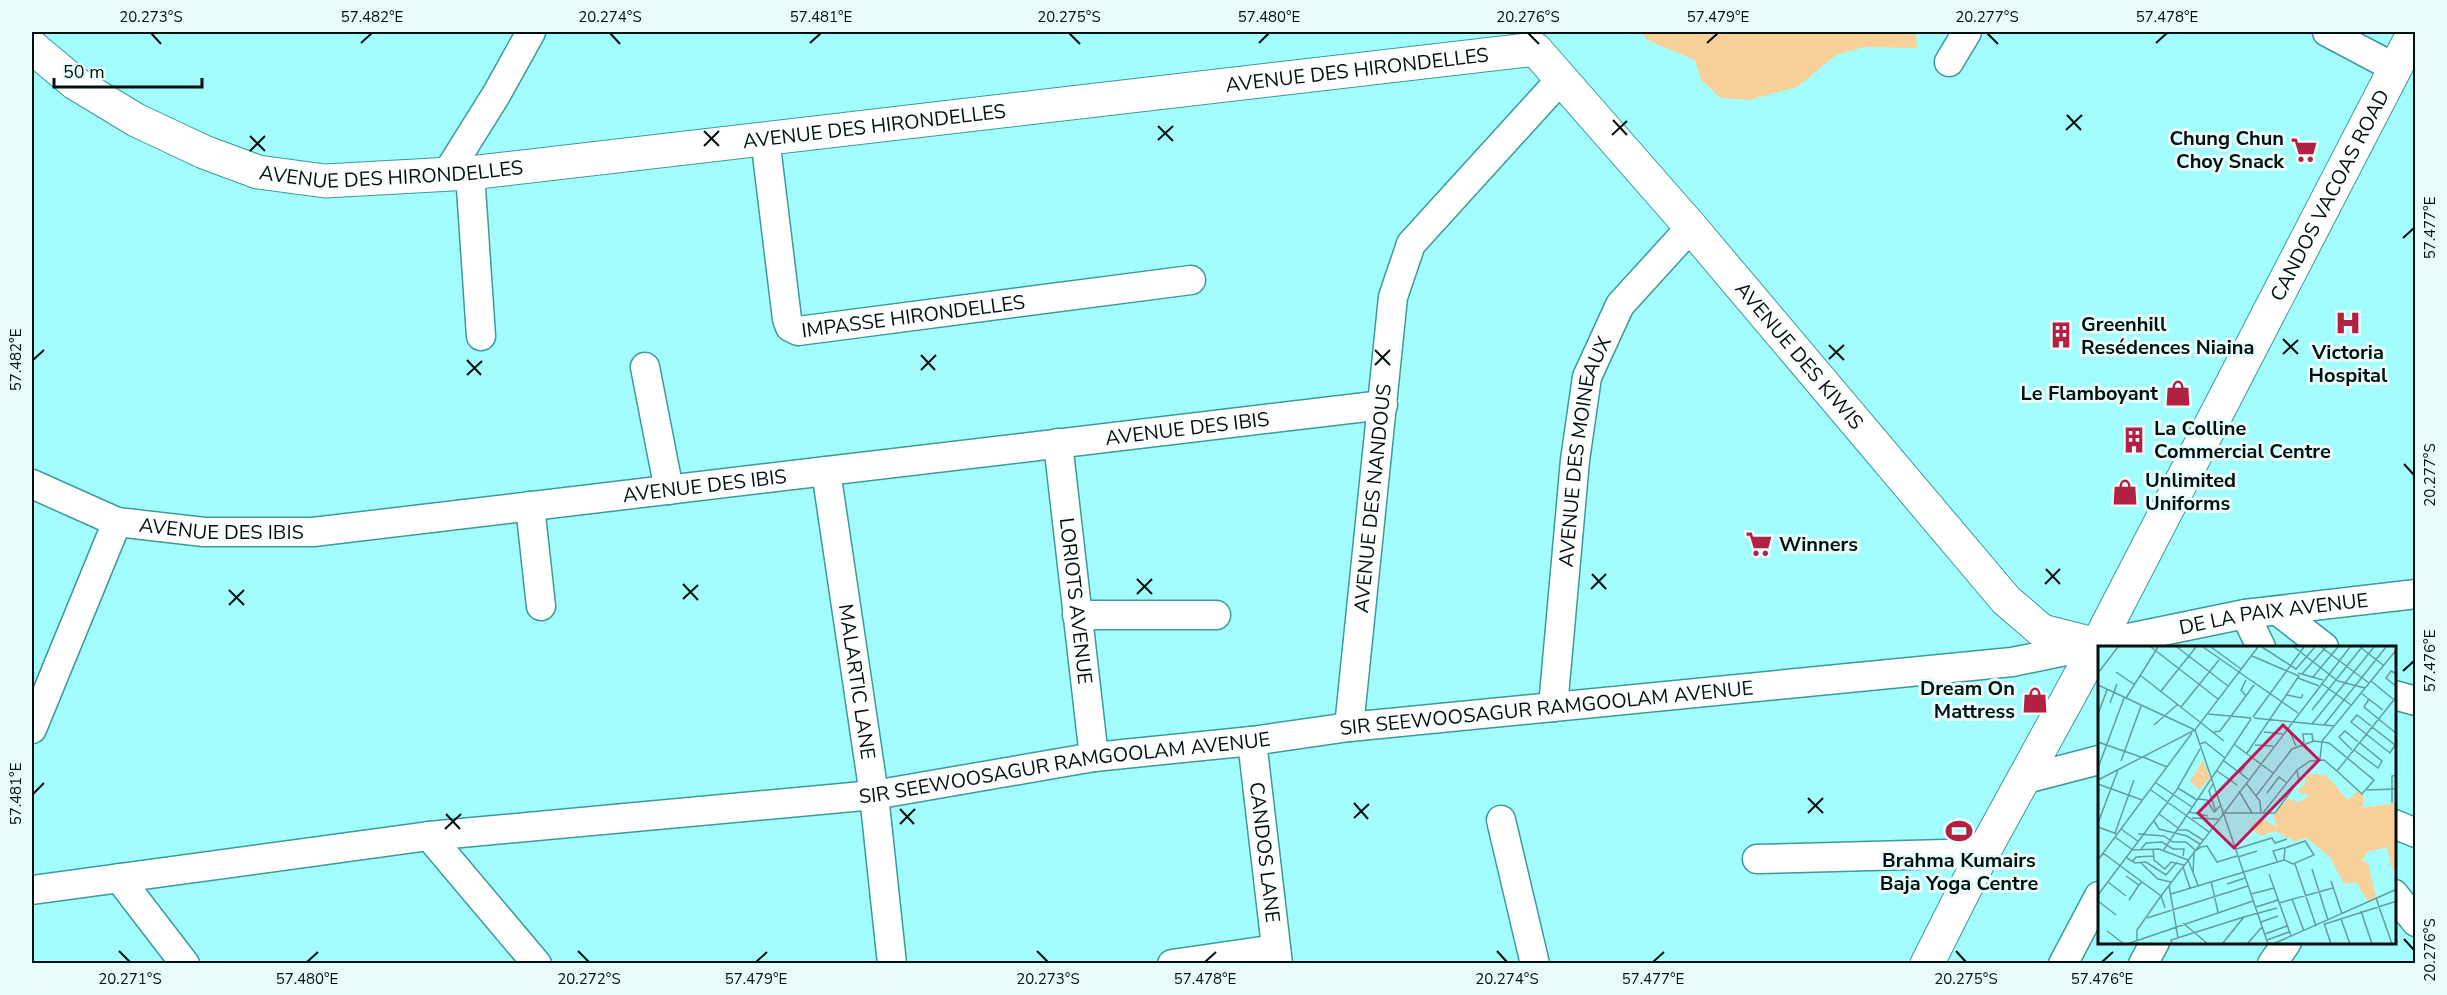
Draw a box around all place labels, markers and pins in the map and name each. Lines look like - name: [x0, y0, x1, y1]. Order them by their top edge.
- place label: Chung Chun Choy Snack: [2169, 125, 2285, 175]
- supermarket icon: Chung Chun Choy Snack: [2289, 135, 2319, 165]
- hospital icon: Victoria Hospital: [2333, 308, 2363, 338]
- place label: Greenhill Resédences Niaina: [2081, 311, 2254, 361]
- building icon: Greenhill Resédences Niaina: [2046, 320, 2076, 350]
- place label: Victoria Hospital: [2309, 339, 2388, 389]
- shop icon: Le Flamboyant: [2163, 378, 2193, 408]
- place label: Le Flamboyant: [2021, 380, 2158, 407]
- place label: La Colline Commercial Centre: [2154, 415, 2331, 465]
- building icon: La Colline Commercial Centre: [2119, 425, 2149, 455]
- place label: Unlimited Uniforms: [2145, 467, 2236, 517]
- shop icon: Unlimited Uniforms: [2110, 477, 2140, 507]
- supermarket icon: Winners: [1744, 529, 1774, 559]
- place label: Winners: [1779, 531, 1858, 558]
- place label: Dream On Mattress: [1920, 675, 2015, 725]
- shop icon: Dream On Mattress: [2020, 685, 2050, 715]
- sports icon: Brahma Kumairs Baja Yoga Centre: [1944, 816, 1974, 846]
- place label: Brahma Kumairs Baja Yoga Centre: [1880, 847, 2038, 897]

